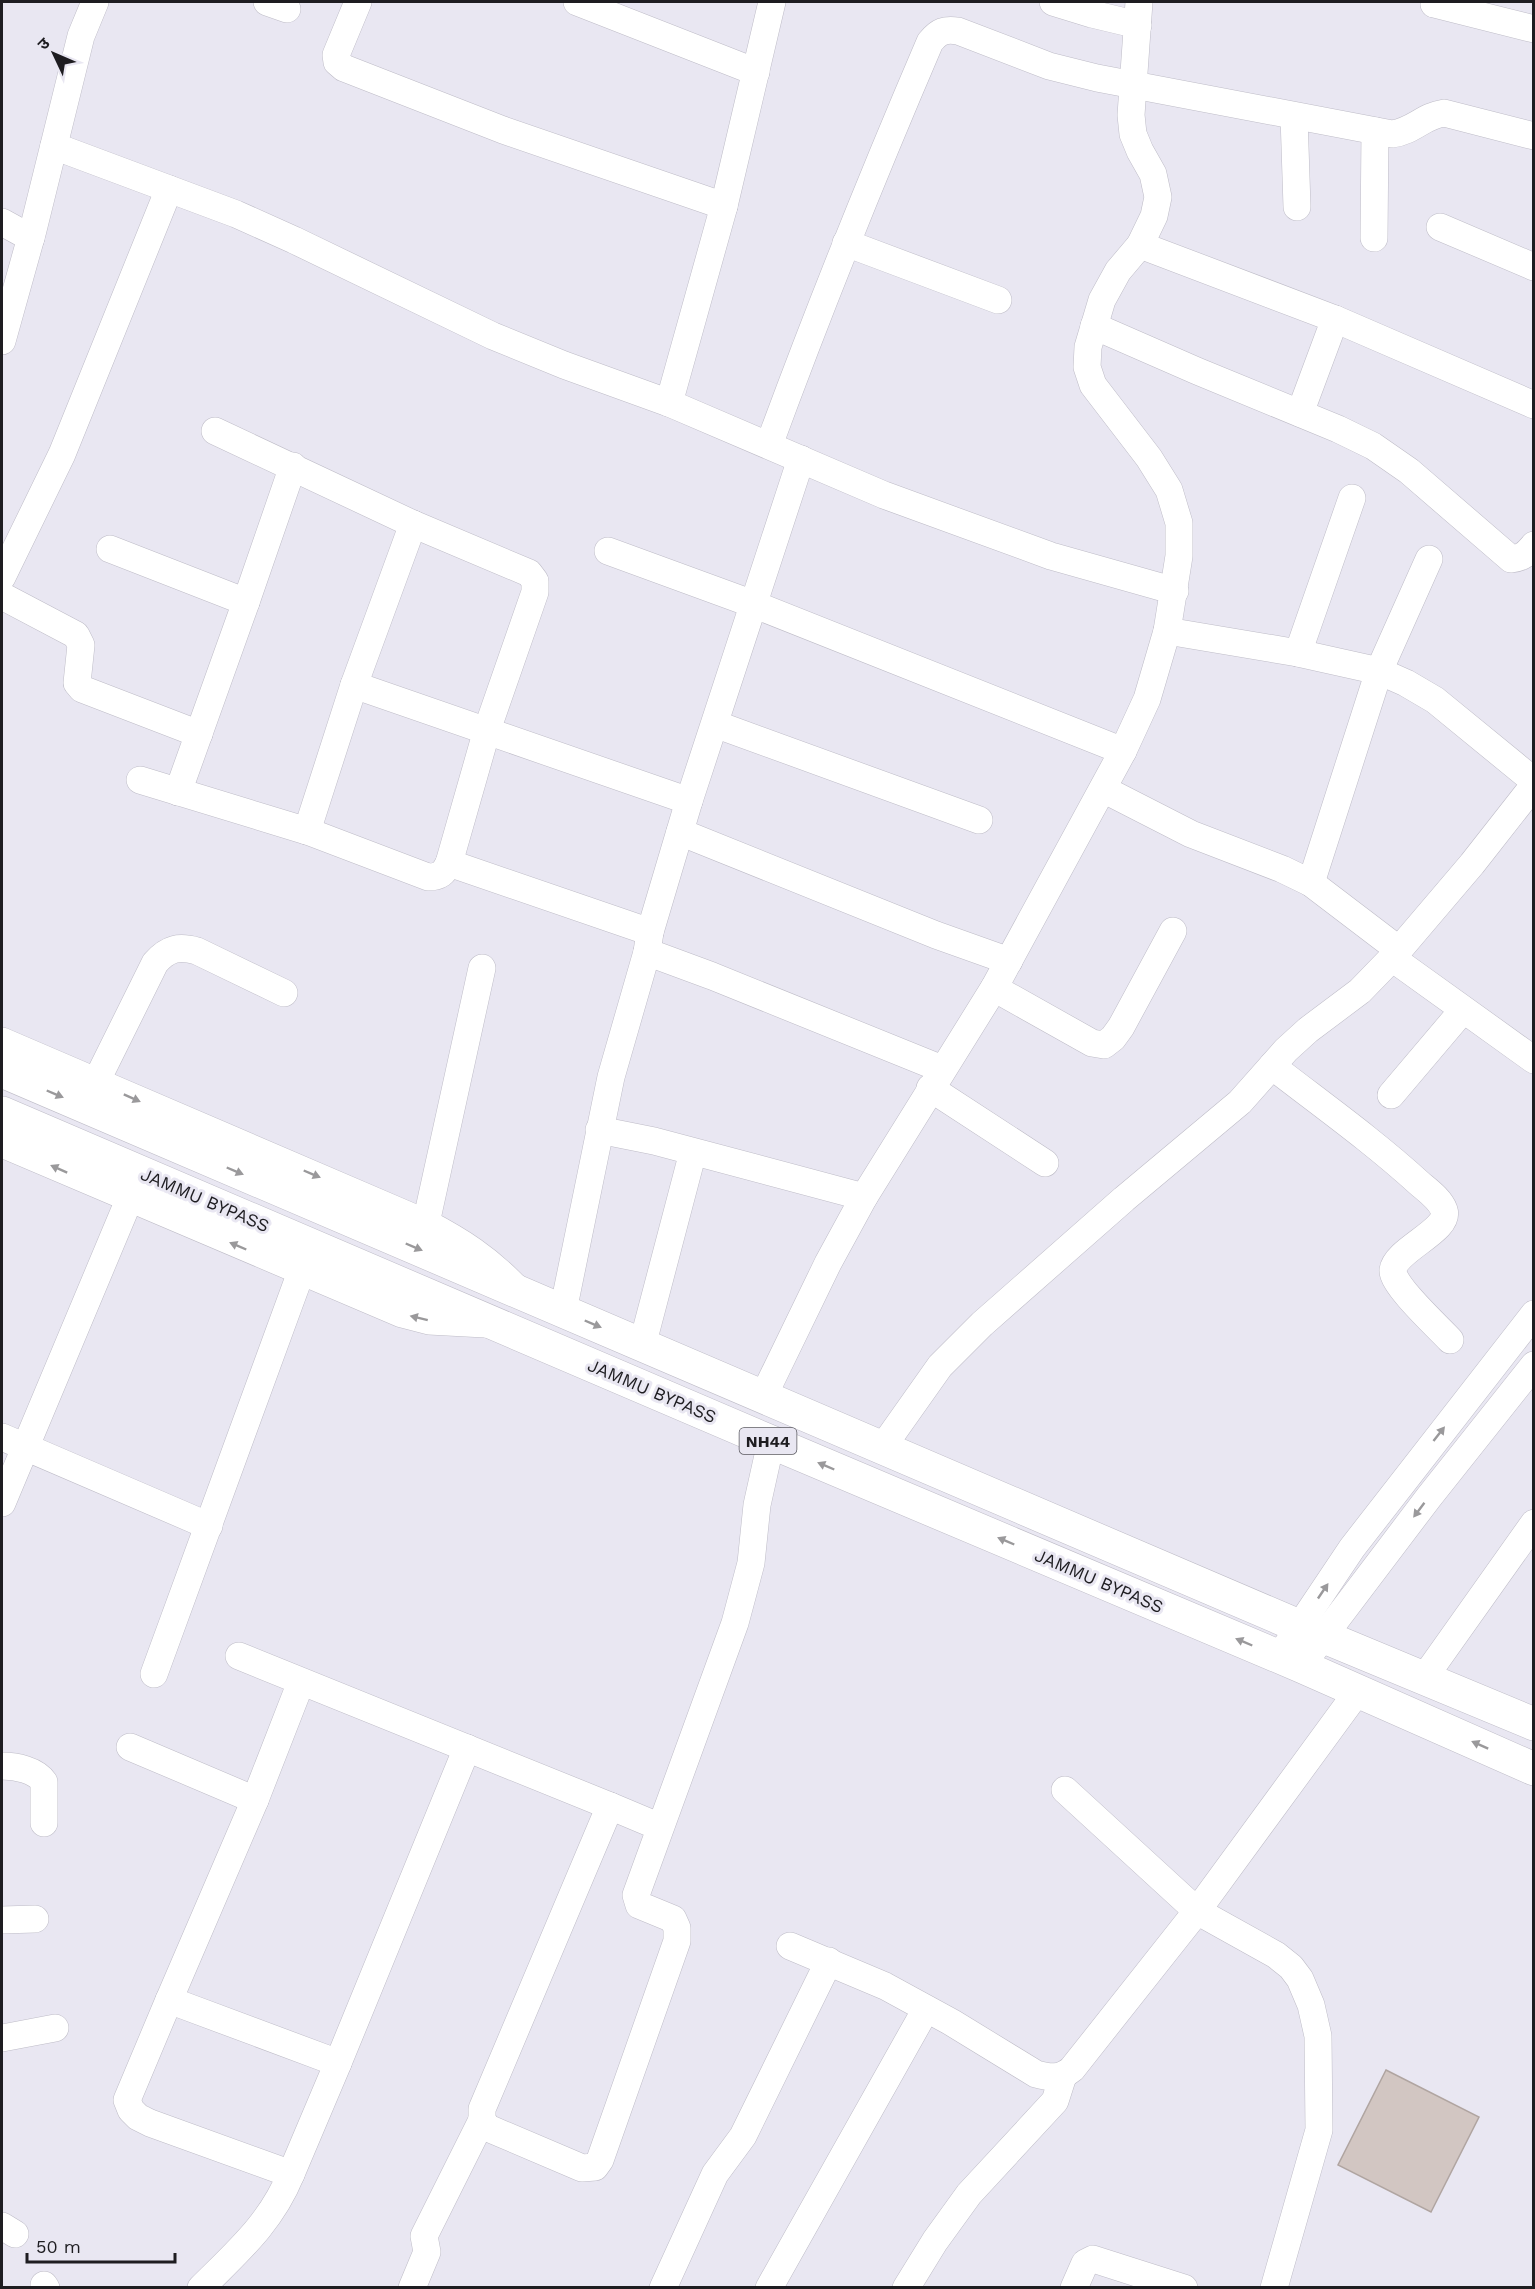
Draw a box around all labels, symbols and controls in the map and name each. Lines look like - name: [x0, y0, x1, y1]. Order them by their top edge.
- north arrow: [24, 24, 84, 84]
- text: उ: [33, 34, 54, 54]
- one-way arrow: [47, 1089, 65, 1099]
- one-way arrow: [124, 1093, 142, 1103]
- street label: JAMMU BYPASS: [138, 1163, 273, 1236]
- one-way arrow: [50, 1164, 68, 1173]
- one-way arrow: [226, 1166, 244, 1176]
- one-way arrow: [303, 1170, 321, 1179]
- one-way arrow: [230, 1241, 247, 1250]
- one-way arrow: [405, 1243, 422, 1252]
- one-way arrow: [410, 1313, 428, 1323]
- one-way arrow: [584, 1320, 602, 1329]
- street label: JAMMU BYPASS: [585, 1354, 720, 1427]
- one-way arrow: [1433, 1426, 1446, 1442]
- road number: NH44: [740, 1428, 796, 1454]
- one-way arrow: [818, 1461, 835, 1470]
- one-way arrow: [1414, 1502, 1426, 1517]
- one-way arrow: [997, 1536, 1015, 1546]
- street label: JAMMU BYPASS: [1032, 1544, 1167, 1617]
- one-way arrow: [1318, 1583, 1329, 1599]
- one-way arrow: [1234, 1637, 1252, 1647]
- one-way arrow: [1471, 1740, 1489, 1749]
- scale bar: [27, 2226, 176, 2264]
- text: 50 m: [36, 2236, 81, 2257]

